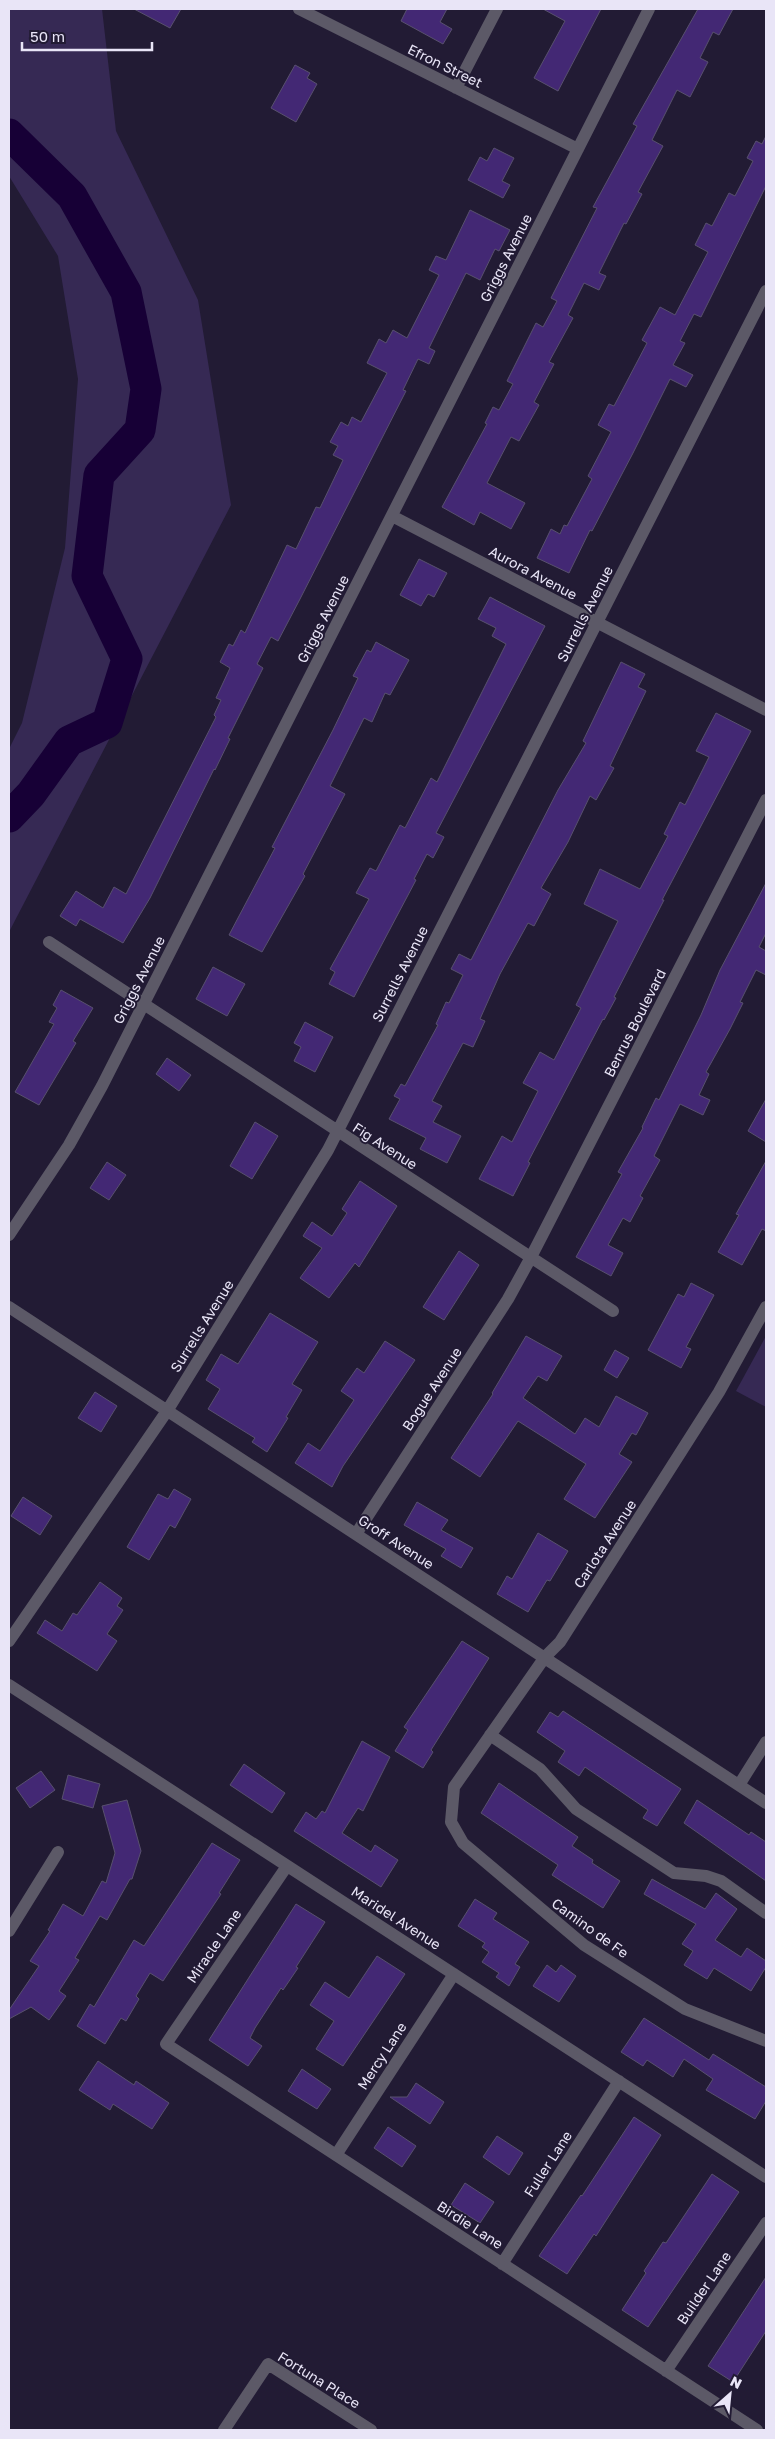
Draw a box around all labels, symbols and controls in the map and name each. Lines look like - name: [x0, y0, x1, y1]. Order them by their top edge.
- scale bar: [22, 20, 152, 52]
- text: 50 m: [30, 27, 65, 45]
- street label: Efron Street: [405, 40, 485, 91]
- street label: Griggs Avenue: [476, 211, 535, 305]
- street label: Aurora Avenue: [486, 542, 580, 603]
- street label: Surrells Avenue: [553, 563, 616, 665]
- street label: Griggs Avenue: [293, 572, 352, 666]
- street label: Surrells Avenue: [368, 923, 431, 1025]
- street label: Griggs Avenue: [109, 933, 168, 1027]
- street label: Benrus Boulevard: [600, 966, 669, 1079]
- street label: Fig Avenue: [350, 1118, 421, 1173]
- street label: Surrells Avenue: [166, 1276, 237, 1375]
- street label: Bogue Avenue: [398, 1344, 465, 1434]
- street label: Carlota Avenue: [570, 1496, 640, 1591]
- street label: Groff Avenue: [355, 1511, 437, 1572]
- street label: Maridel Avenue: [348, 1882, 444, 1953]
- street label: Camino de Fe: [549, 1894, 632, 1961]
- street label: Miracle Lane: [183, 1906, 245, 1986]
- street label: Mercy Lane: [354, 2019, 410, 2093]
- street label: Fuller Lane: [520, 2127, 575, 2200]
- street label: Birdie Lane: [434, 2197, 506, 2252]
- street label: Builder Lane: [673, 2248, 734, 2327]
- street label: Fortuna Place: [275, 2348, 364, 2412]
- north arrow: [705, 2369, 755, 2419]
- text: N: [728, 2372, 745, 2392]

